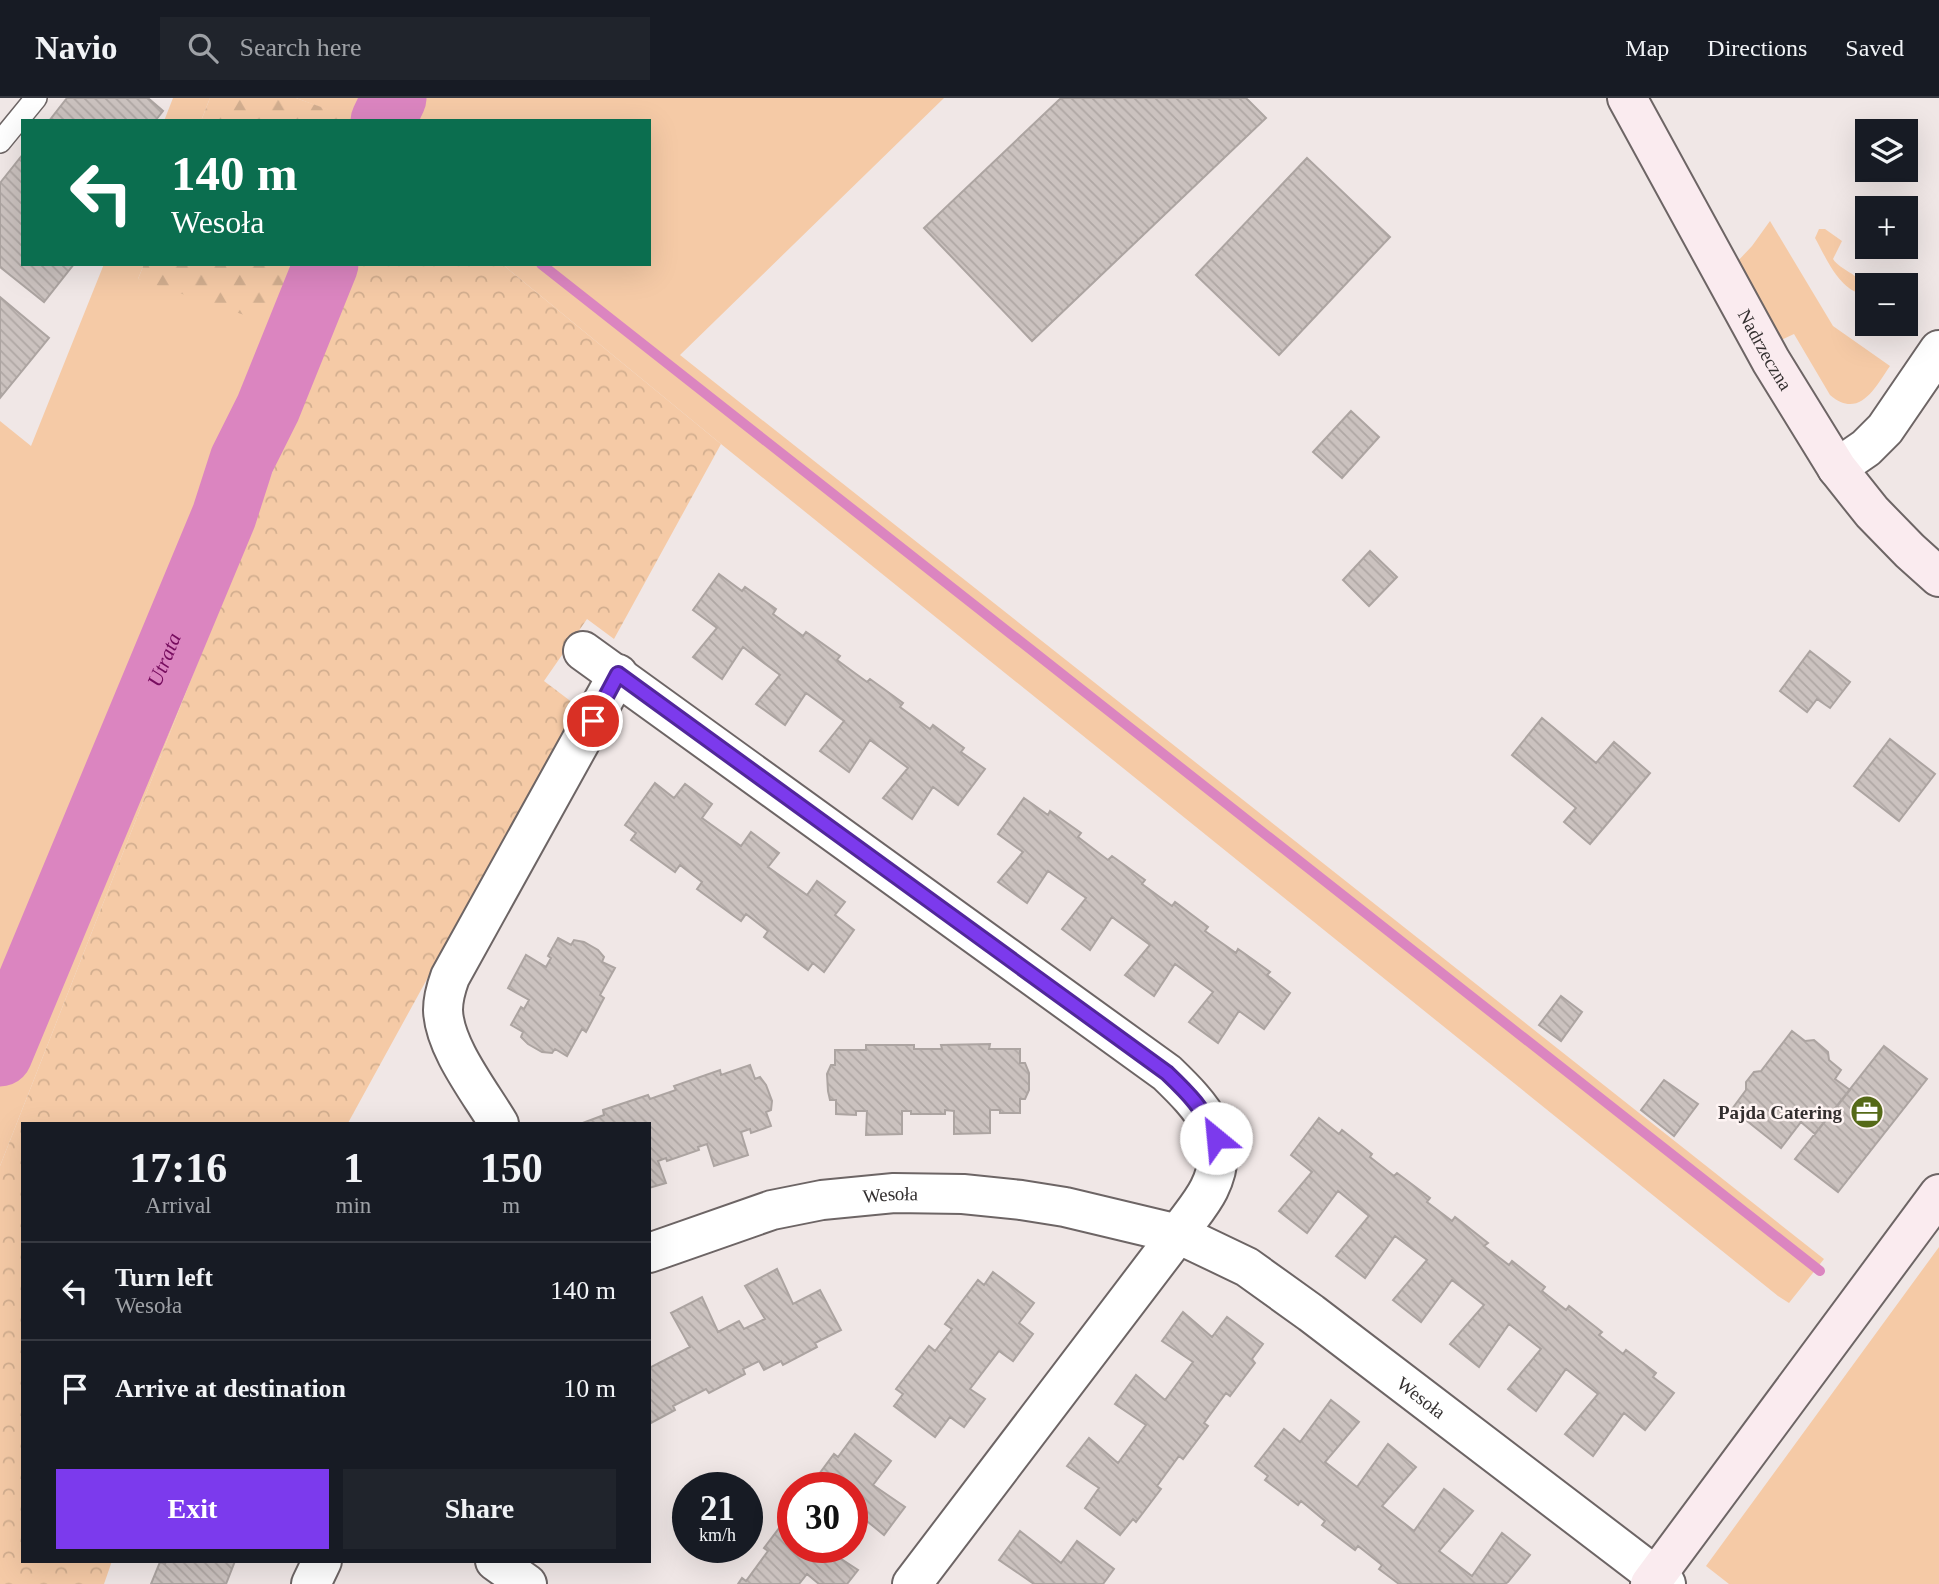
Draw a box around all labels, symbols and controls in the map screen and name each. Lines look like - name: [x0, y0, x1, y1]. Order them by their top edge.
- search box: [160, 17, 650, 80]
- icon: search: [184, 29, 222, 67]
- text: Navio: [35, 30, 118, 66]
- text: Search here: [240, 33, 361, 62]
- text: Map: [1625, 35, 1669, 61]
- text: Directions: [1707, 35, 1807, 61]
- text: Saved: [1845, 35, 1904, 61]
- map controls: [1855, 119, 1918, 336]
- button: layers: [1855, 119, 1918, 182]
- text: 140 m: [171, 146, 298, 201]
- icon: left: [56, 147, 147, 238]
- button: +: [1855, 196, 1918, 259]
- text: Wesoła: [171, 204, 264, 240]
- button: −: [1855, 273, 1918, 336]
- street label: Nadrzeczna: [1734, 305, 1797, 394]
- water label: Utrata: [142, 629, 186, 690]
- pin: [563, 691, 623, 751]
- icon: arrive: [574, 702, 612, 740]
- office icon: Pajda Catering: [1848, 1093, 1886, 1131]
- position arrow: [1179, 1101, 1253, 1175]
- place label: Pajda Catering: [1718, 1102, 1842, 1123]
- text: 17:16: [129, 1145, 227, 1191]
- text: 1: [343, 1145, 364, 1191]
- text: 150: [480, 1145, 543, 1191]
- street label: Wesoła: [862, 1182, 919, 1206]
- text: Arrival: [145, 1193, 212, 1218]
- text: min: [336, 1193, 371, 1218]
- text: m: [502, 1193, 520, 1218]
- text: Turn left: [115, 1263, 213, 1292]
- icon: left: [56, 1272, 94, 1310]
- text: 140 m: [550, 1276, 616, 1305]
- text: Wesoła: [115, 1293, 182, 1318]
- icon: arrive: [56, 1370, 94, 1408]
- street label: Wesoła: [1393, 1372, 1450, 1423]
- text: Arrive at destination: [115, 1374, 346, 1403]
- text: 10 m: [563, 1374, 616, 1403]
- button: Exit: [56, 1469, 329, 1549]
- button: Share: [343, 1469, 616, 1549]
- speed limit sign: 30: [777, 1472, 868, 1563]
- text: 21: [700, 1489, 735, 1528]
- text: km/h: [699, 1525, 736, 1545]

